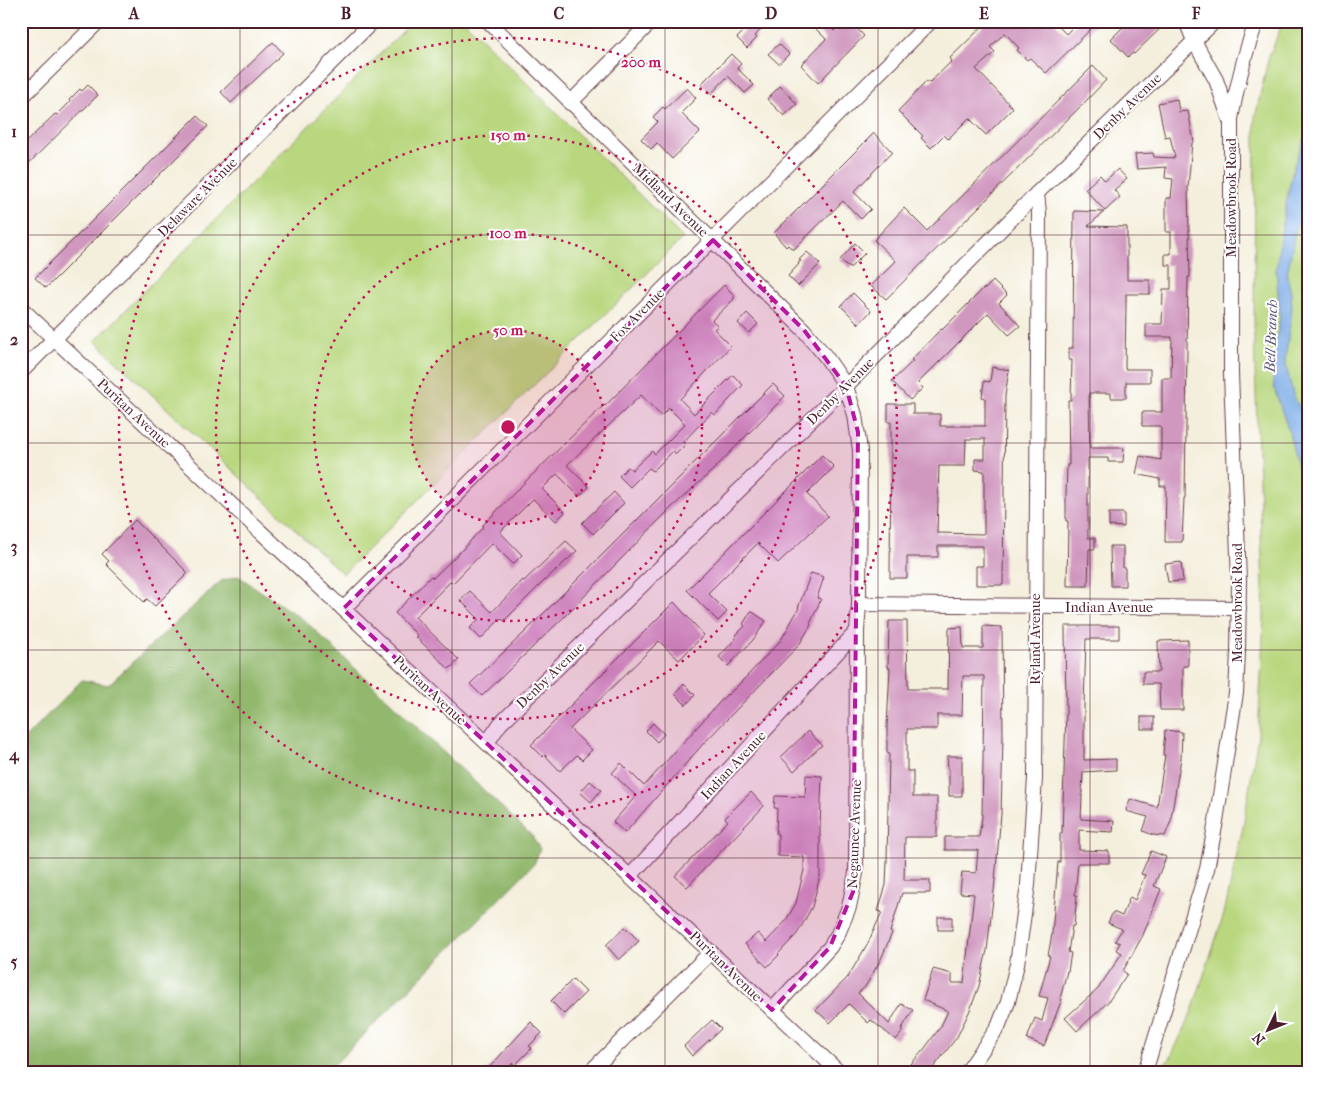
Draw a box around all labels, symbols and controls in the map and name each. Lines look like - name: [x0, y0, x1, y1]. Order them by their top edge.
- text: A: [128, 4, 140, 23]
- text: B: [341, 4, 351, 23]
- text: C: [554, 4, 565, 23]
- text: D: [765, 4, 777, 23]
- text: E: [979, 4, 989, 23]
- text: F: [1191, 4, 1201, 23]
- text: 200 m: [621, 53, 661, 71]
- street label: Denby Avenue: [1090, 70, 1165, 143]
- text: 1: [11, 122, 17, 141]
- text: 150 m: [490, 126, 526, 144]
- street label: Meadowbrook Road: [1223, 138, 1240, 258]
- street label: Delaware Avenue: [154, 154, 241, 241]
- street label: Midland Avenue: [629, 160, 712, 241]
- text: 100 m: [489, 224, 527, 242]
- street label: Fox Avenue: [607, 285, 668, 346]
- water label: Bell Branch: [1261, 299, 1281, 374]
- text: 50 m: [493, 321, 524, 339]
- text: 2: [10, 330, 18, 349]
- street label: Denby Avenue: [803, 354, 878, 429]
- street label: Puritan Avenue: [93, 375, 174, 452]
- centre of rings: [499, 418, 517, 436]
- text: 3: [11, 537, 17, 557]
- street label: Meadowbrook Road: [1229, 543, 1246, 663]
- street label: Ryland Avenue: [1027, 593, 1044, 685]
- street label: Indian Avenue: [1065, 599, 1153, 616]
- street label: Denby Avenue: [513, 639, 588, 712]
- street label: Puritan Avenue: [389, 652, 470, 729]
- street label: Indian Avenue: [697, 727, 770, 803]
- text: 4: [8, 745, 20, 765]
- street label: Negaunee Avenue: [844, 779, 865, 889]
- street label: Puritan Avenue: [686, 928, 765, 1005]
- text: 5: [11, 952, 18, 971]
- north arrow: [1242, 1006, 1292, 1056]
- text: N: [1249, 1029, 1269, 1048]

